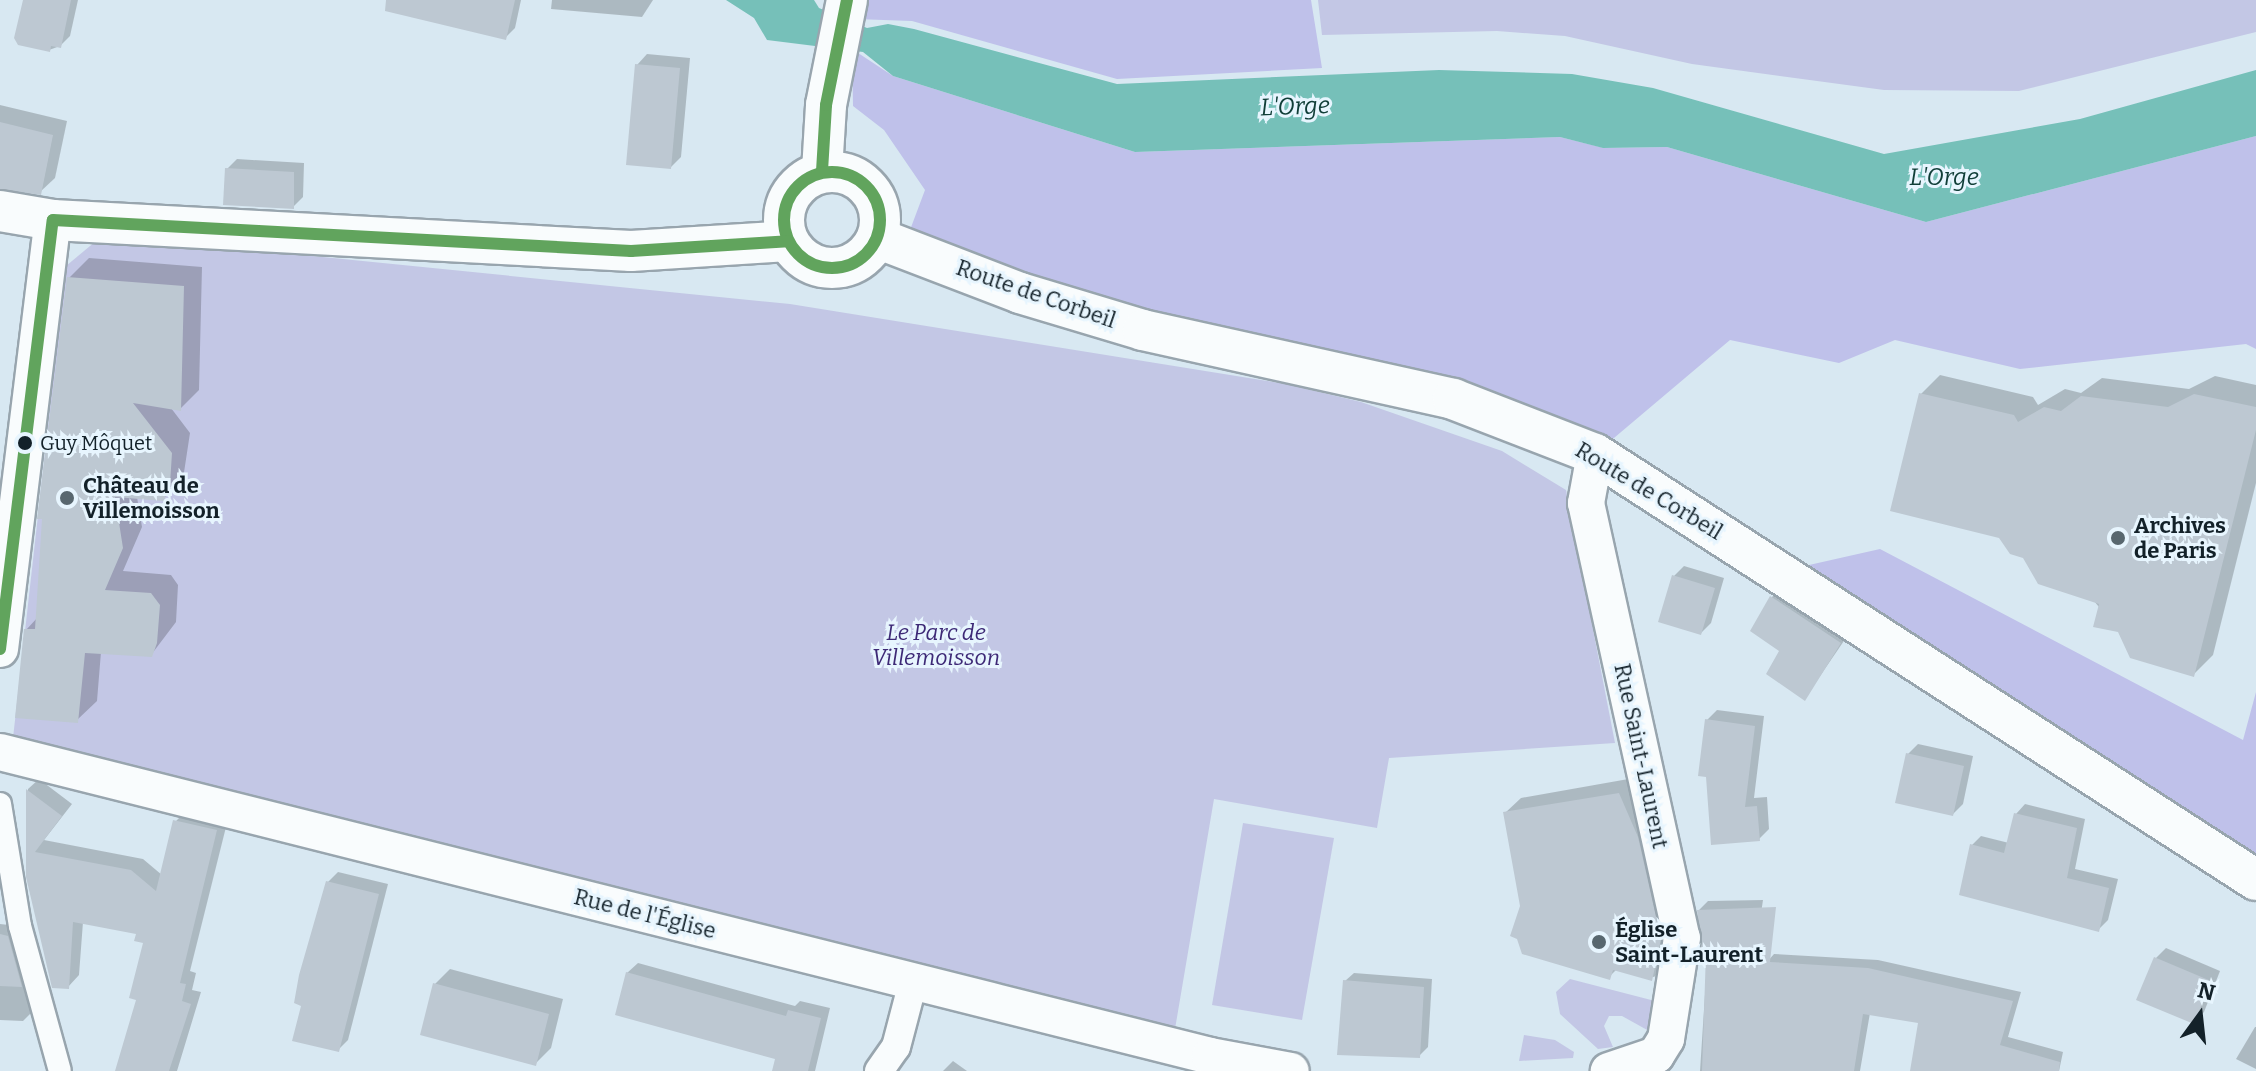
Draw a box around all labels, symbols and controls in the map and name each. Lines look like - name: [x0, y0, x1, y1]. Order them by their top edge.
- water label: L'Orge: [1260, 91, 1330, 123]
- water label: L'Orge: [1909, 164, 1979, 192]
- street label: Route de Corbeil: [953, 254, 1119, 334]
- place label: Guy Môquet: [40, 431, 152, 455]
- marker: Guy Môquet: [17, 435, 33, 451]
- street label: Route de Corbeil: [1571, 437, 1727, 545]
- place label: Château de Villemoisson: [83, 472, 220, 524]
- marker: Château de Villemoisson: [58, 489, 76, 507]
- place label: Archives de Paris: [2134, 512, 2226, 564]
- marker: Archives de Paris: [2109, 529, 2127, 547]
- park label: Le Parc de Villemoisson: [872, 619, 1000, 670]
- street label: Rue Saint-Laurent: [1609, 661, 1673, 851]
- street label: Rue de l'Église: [571, 884, 719, 944]
- place label: Église Saint-Laurent: [1615, 916, 1763, 968]
- marker: Église Saint-Laurent: [1590, 933, 1608, 951]
- north arrow: [2160, 975, 2240, 1055]
- text: N: [2195, 976, 2218, 1007]

